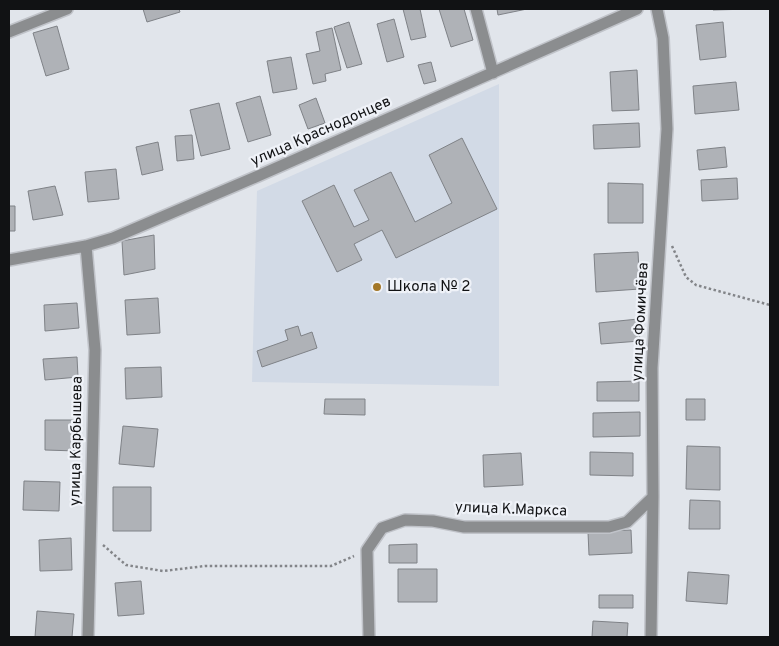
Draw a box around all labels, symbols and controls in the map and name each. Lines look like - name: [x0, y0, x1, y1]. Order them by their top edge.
- street label: улица Краснодонцев: [248, 93, 394, 171]
- street label: улица Фомичёва: [628, 262, 654, 382]
- place label: Школа № 2: [387, 278, 470, 297]
- marker: Школа № 2: [371, 281, 383, 293]
- street label: улица Карбышева: [66, 376, 88, 506]
- street label: улица К.Маркса: [455, 499, 567, 521]

